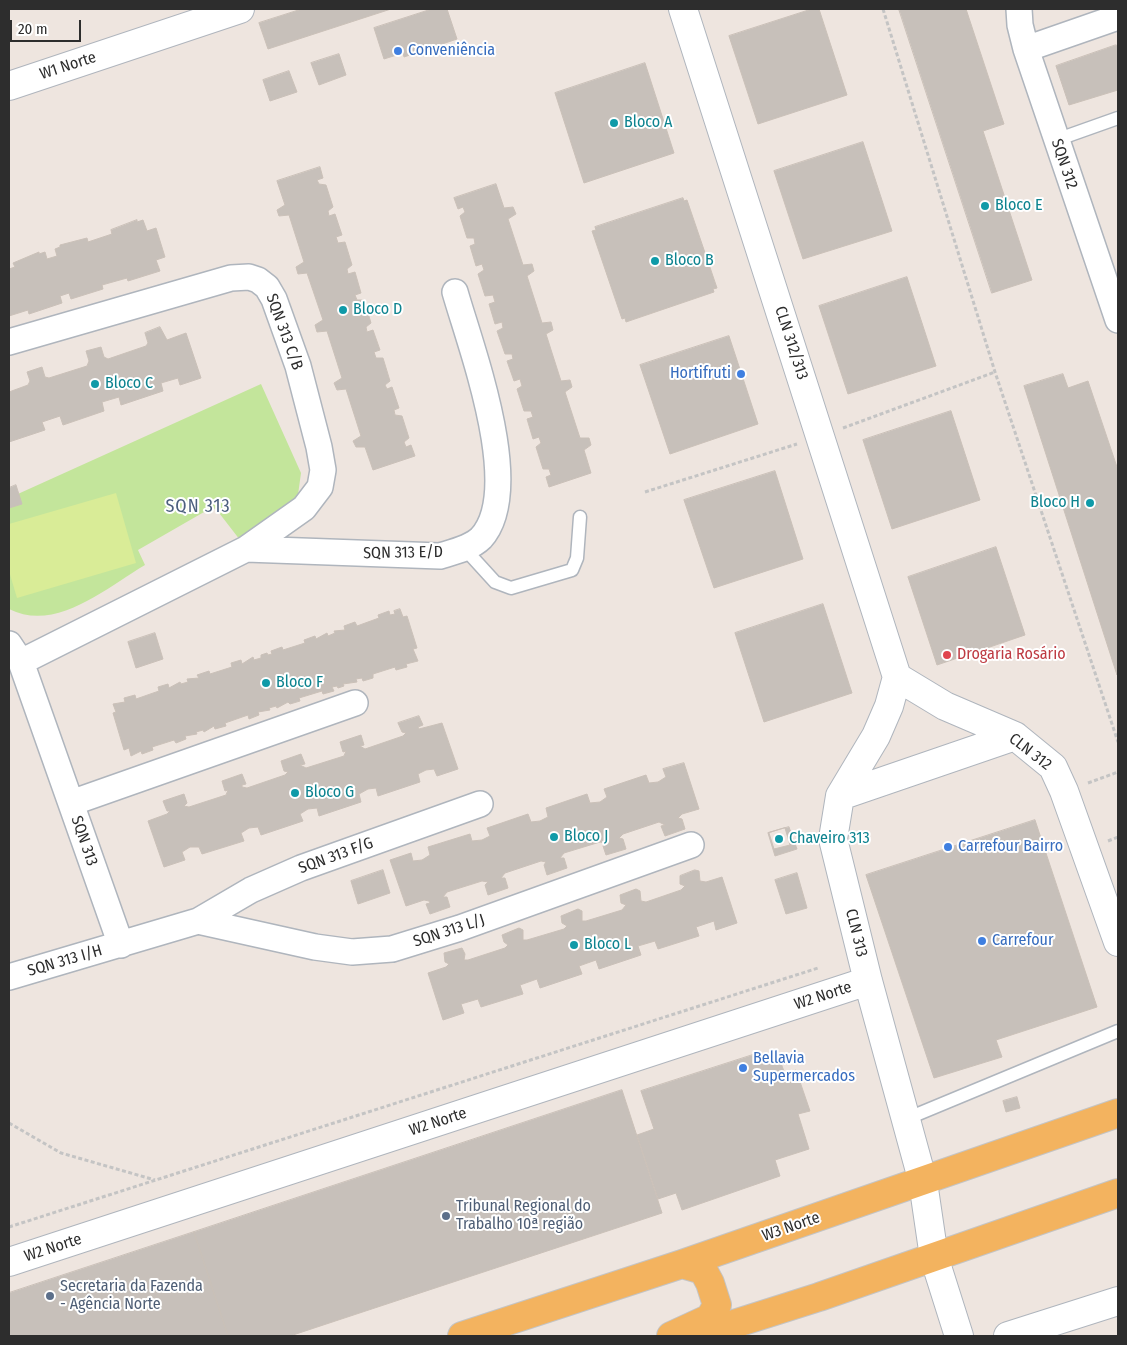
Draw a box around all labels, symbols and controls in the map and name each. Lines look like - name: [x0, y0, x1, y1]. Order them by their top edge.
- scale bar: [12, 10, 84, 42]
- text: 20 m: [18, 20, 48, 38]
- place label: Conveniência: [408, 41, 495, 61]
- marker: Conveniência: [392, 45, 404, 57]
- street label: W1 Norte: [37, 48, 99, 84]
- place label: Bloco A: [624, 113, 672, 133]
- marker: Bloco A: [608, 117, 620, 129]
- street label: SQN 312: [1047, 136, 1081, 192]
- place label: Bloco E: [995, 196, 1043, 216]
- marker: Bloco E: [979, 200, 991, 212]
- place label: Bloco B: [665, 251, 714, 271]
- marker: Bloco B: [649, 255, 661, 267]
- street label: SQN 313 C/B: [261, 291, 307, 373]
- place label: Bloco D: [353, 300, 402, 320]
- marker: Bloco D: [337, 304, 349, 316]
- street label: CLN 312/313: [770, 304, 812, 382]
- place label: Hortifruti: [670, 364, 731, 384]
- marker: Hortifruti: [735, 368, 747, 380]
- place label: Bloco C: [105, 374, 153, 394]
- marker: Bloco C: [89, 378, 101, 390]
- place label: Bloco H: [1030, 493, 1080, 513]
- district label: SQN 313: [165, 496, 231, 518]
- marker: Bloco H: [1084, 497, 1096, 509]
- street label: SQN 313 E/D: [363, 543, 443, 563]
- place label: Drogaria Rosário: [957, 645, 1066, 665]
- marker: Drogaria Rosário: [941, 649, 953, 661]
- place label: Bloco F: [276, 673, 323, 693]
- marker: Bloco F: [260, 677, 272, 689]
- street label: CLN 312: [1005, 729, 1055, 775]
- place label: Bloco G: [305, 783, 354, 803]
- marker: Bloco G: [289, 787, 301, 799]
- street label: SQN 313: [66, 813, 102, 869]
- place label: Bloco J: [564, 827, 608, 847]
- place label: Chaveiro 313: [789, 829, 870, 849]
- marker: Bloco J: [548, 831, 560, 843]
- marker: Chaveiro 313: [773, 833, 785, 845]
- street label: SQN 313 F/G: [296, 834, 376, 878]
- place label: Carrefour Bairro: [958, 837, 1063, 857]
- marker: Carrefour Bairro: [942, 841, 954, 853]
- street label: CLN 313: [841, 907, 871, 959]
- street label: SQN 313 L/J: [411, 910, 487, 952]
- place label: Carrefour: [992, 931, 1054, 951]
- place label: Bloco L: [584, 935, 631, 955]
- marker: Carrefour: [976, 935, 988, 947]
- marker: Bloco L: [568, 939, 580, 951]
- street label: SQN 313 I/H: [25, 941, 105, 981]
- street label: W2 Norte: [792, 978, 854, 1014]
- place label: Bellavia Supermercados: [753, 1049, 855, 1087]
- marker: Bellavia Supermercados: [737, 1062, 749, 1074]
- street label: W2 Norte: [407, 1104, 469, 1140]
- place label: Tribunal Regional do Trabalho 10ª região: [456, 1197, 591, 1235]
- street label: W3 Norte: [760, 1208, 822, 1246]
- marker: Tribunal Regional do Trabalho 10ª região: [440, 1210, 452, 1222]
- street label: W2 Norte: [22, 1230, 84, 1266]
- place label: Secretaria da Fazenda - Agência Norte: [60, 1277, 203, 1315]
- marker: Secretaria da Fazenda - Agência Norte: [44, 1290, 56, 1302]

